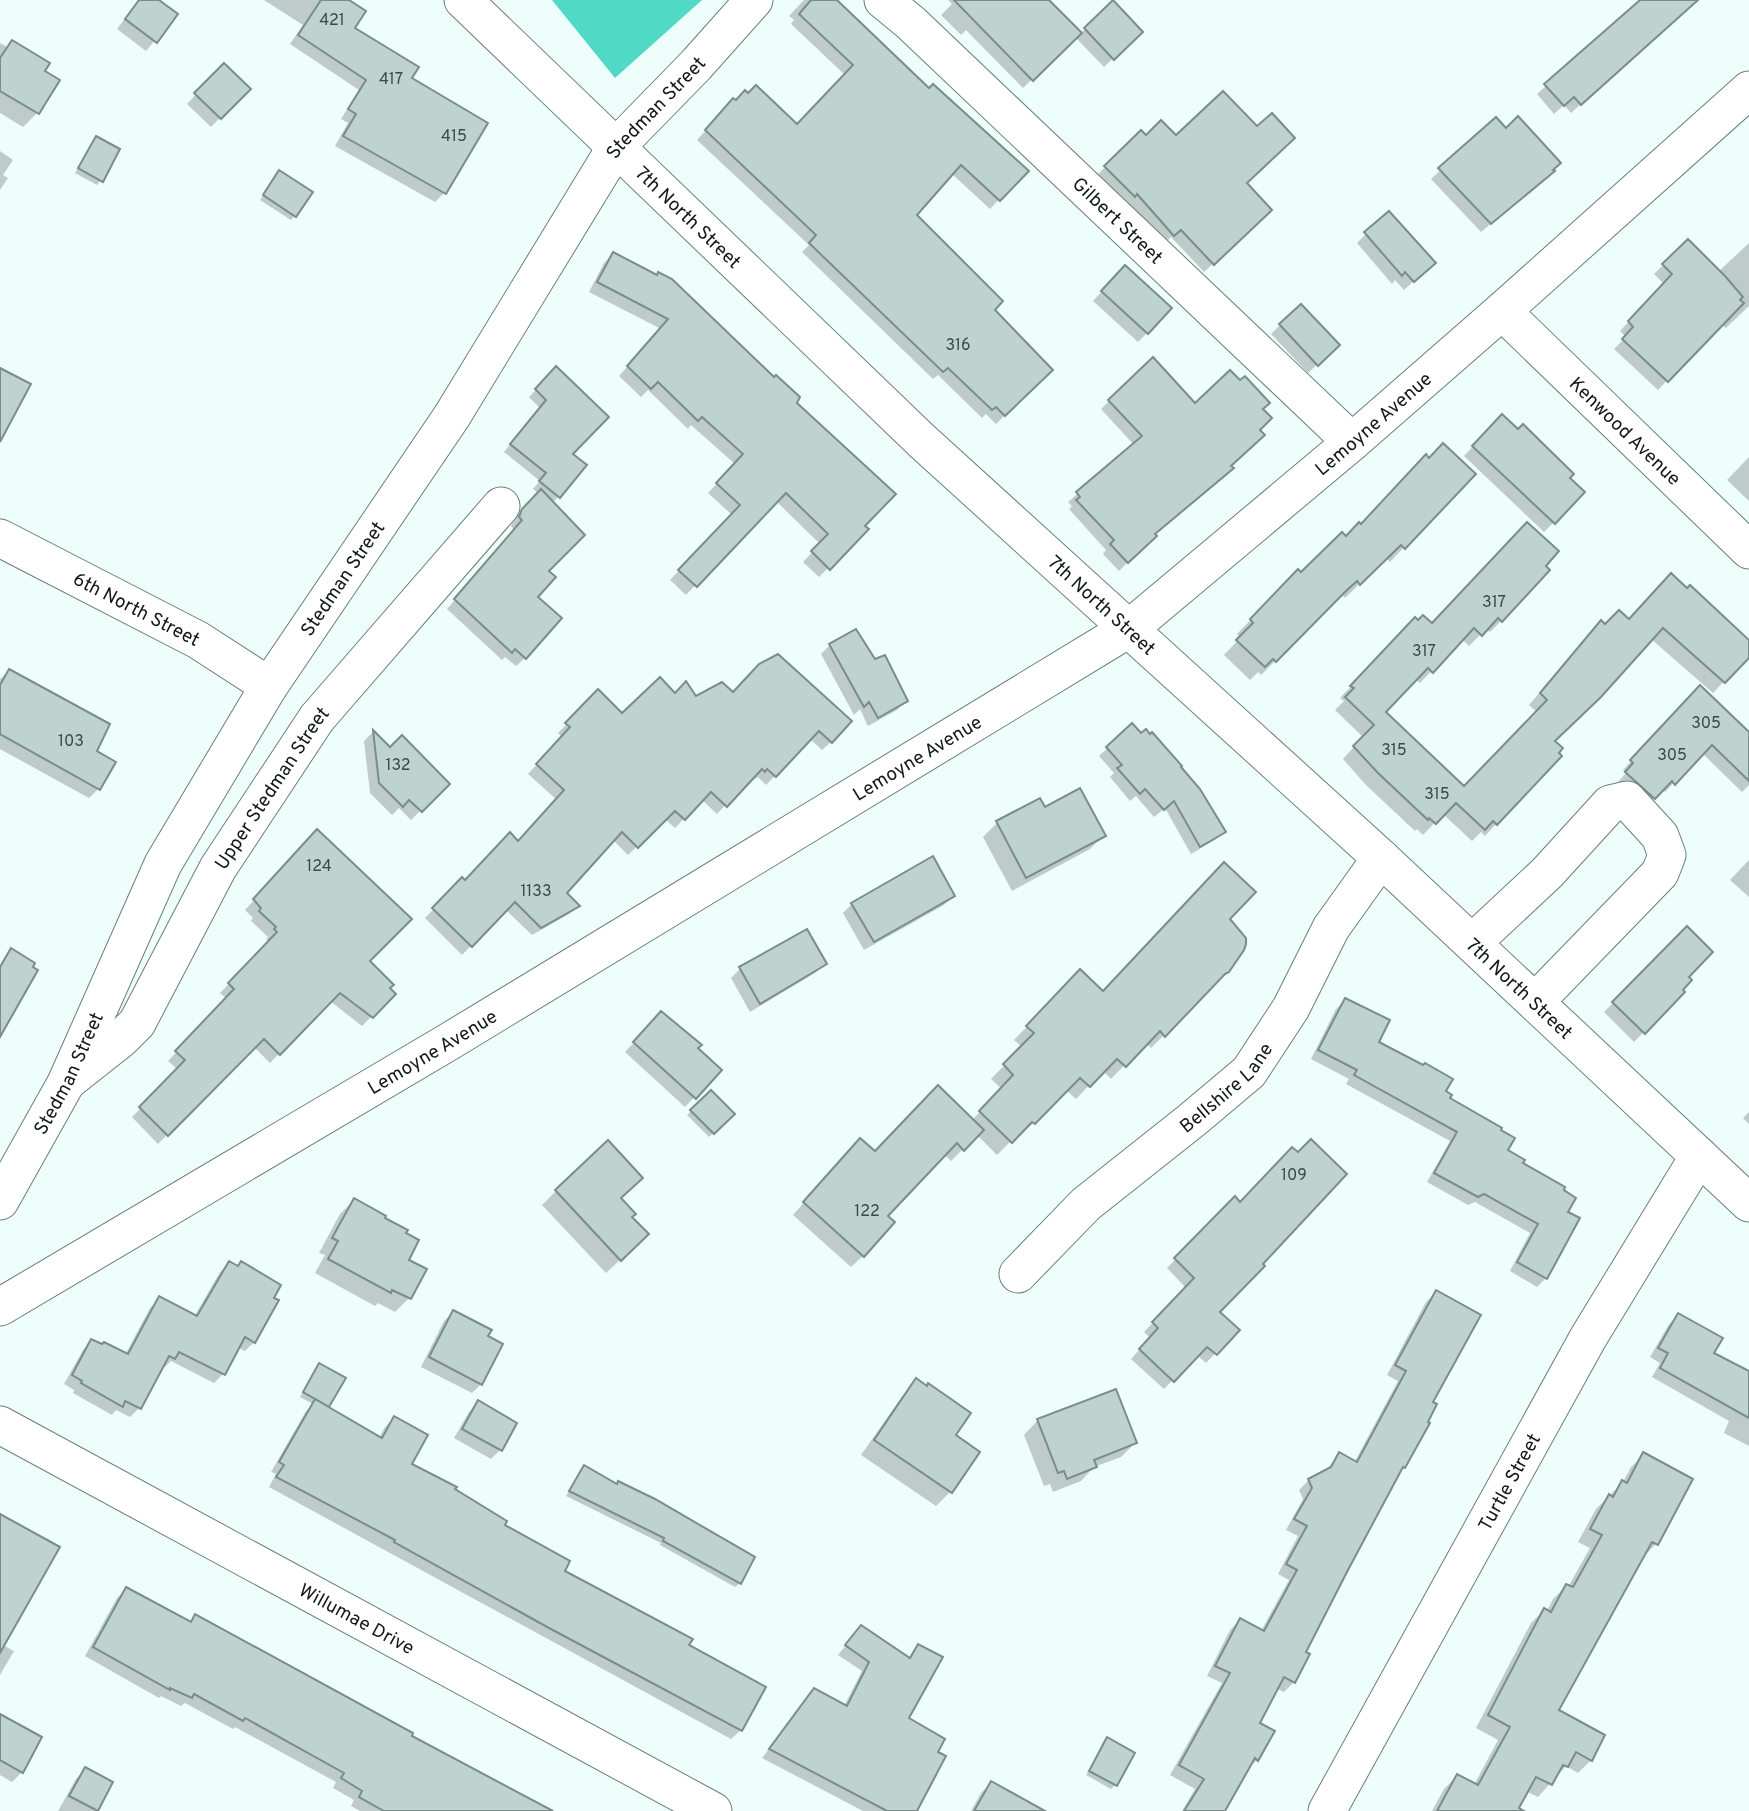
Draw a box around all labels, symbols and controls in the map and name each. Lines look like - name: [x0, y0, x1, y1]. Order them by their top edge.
- house number: 421: [319, 11, 345, 31]
- street label: Stedman Street: [602, 52, 712, 164]
- house number: 417: [379, 70, 403, 90]
- house number: 415: [441, 127, 467, 147]
- street label: 7th North Street: [629, 162, 745, 275]
- street label: Gilbert Street: [1066, 173, 1167, 270]
- house number: 316: [945, 336, 971, 356]
- street label: Lemoyne Avenue: [1311, 368, 1438, 482]
- street label: Kenwood Avenue: [1563, 373, 1685, 491]
- street label: Stedman Street: [296, 517, 391, 641]
- street label: 7th North Street: [1042, 551, 1160, 661]
- street label: 6th North Street: [69, 568, 203, 653]
- house number: 317: [1482, 593, 1506, 613]
- house number: 317: [1412, 642, 1436, 662]
- street label: Upper Stedman Street: [210, 703, 335, 875]
- street label: Lemoyne Avenue: [849, 711, 987, 807]
- house number: 305: [1691, 714, 1721, 734]
- house number: 103: [58, 732, 84, 752]
- house number: 315: [1381, 741, 1407, 761]
- house number: 305: [1657, 746, 1687, 766]
- house number: 132: [385, 756, 411, 776]
- house number: 315: [1424, 785, 1450, 805]
- house number: 124: [306, 857, 332, 877]
- house number: 1133: [520, 882, 552, 902]
- street label: 7th North Street: [1460, 934, 1577, 1045]
- street label: Lemoyne Avenue: [364, 1005, 502, 1101]
- street label: Stedman Street: [29, 1009, 110, 1140]
- street label: Bellshire Lane: [1175, 1039, 1279, 1139]
- house number: 109: [1281, 1166, 1307, 1186]
- house number: 122: [854, 1202, 880, 1222]
- street label: Turtle Street: [1474, 1430, 1547, 1536]
- street label: Willumae Drive: [294, 1579, 418, 1661]

